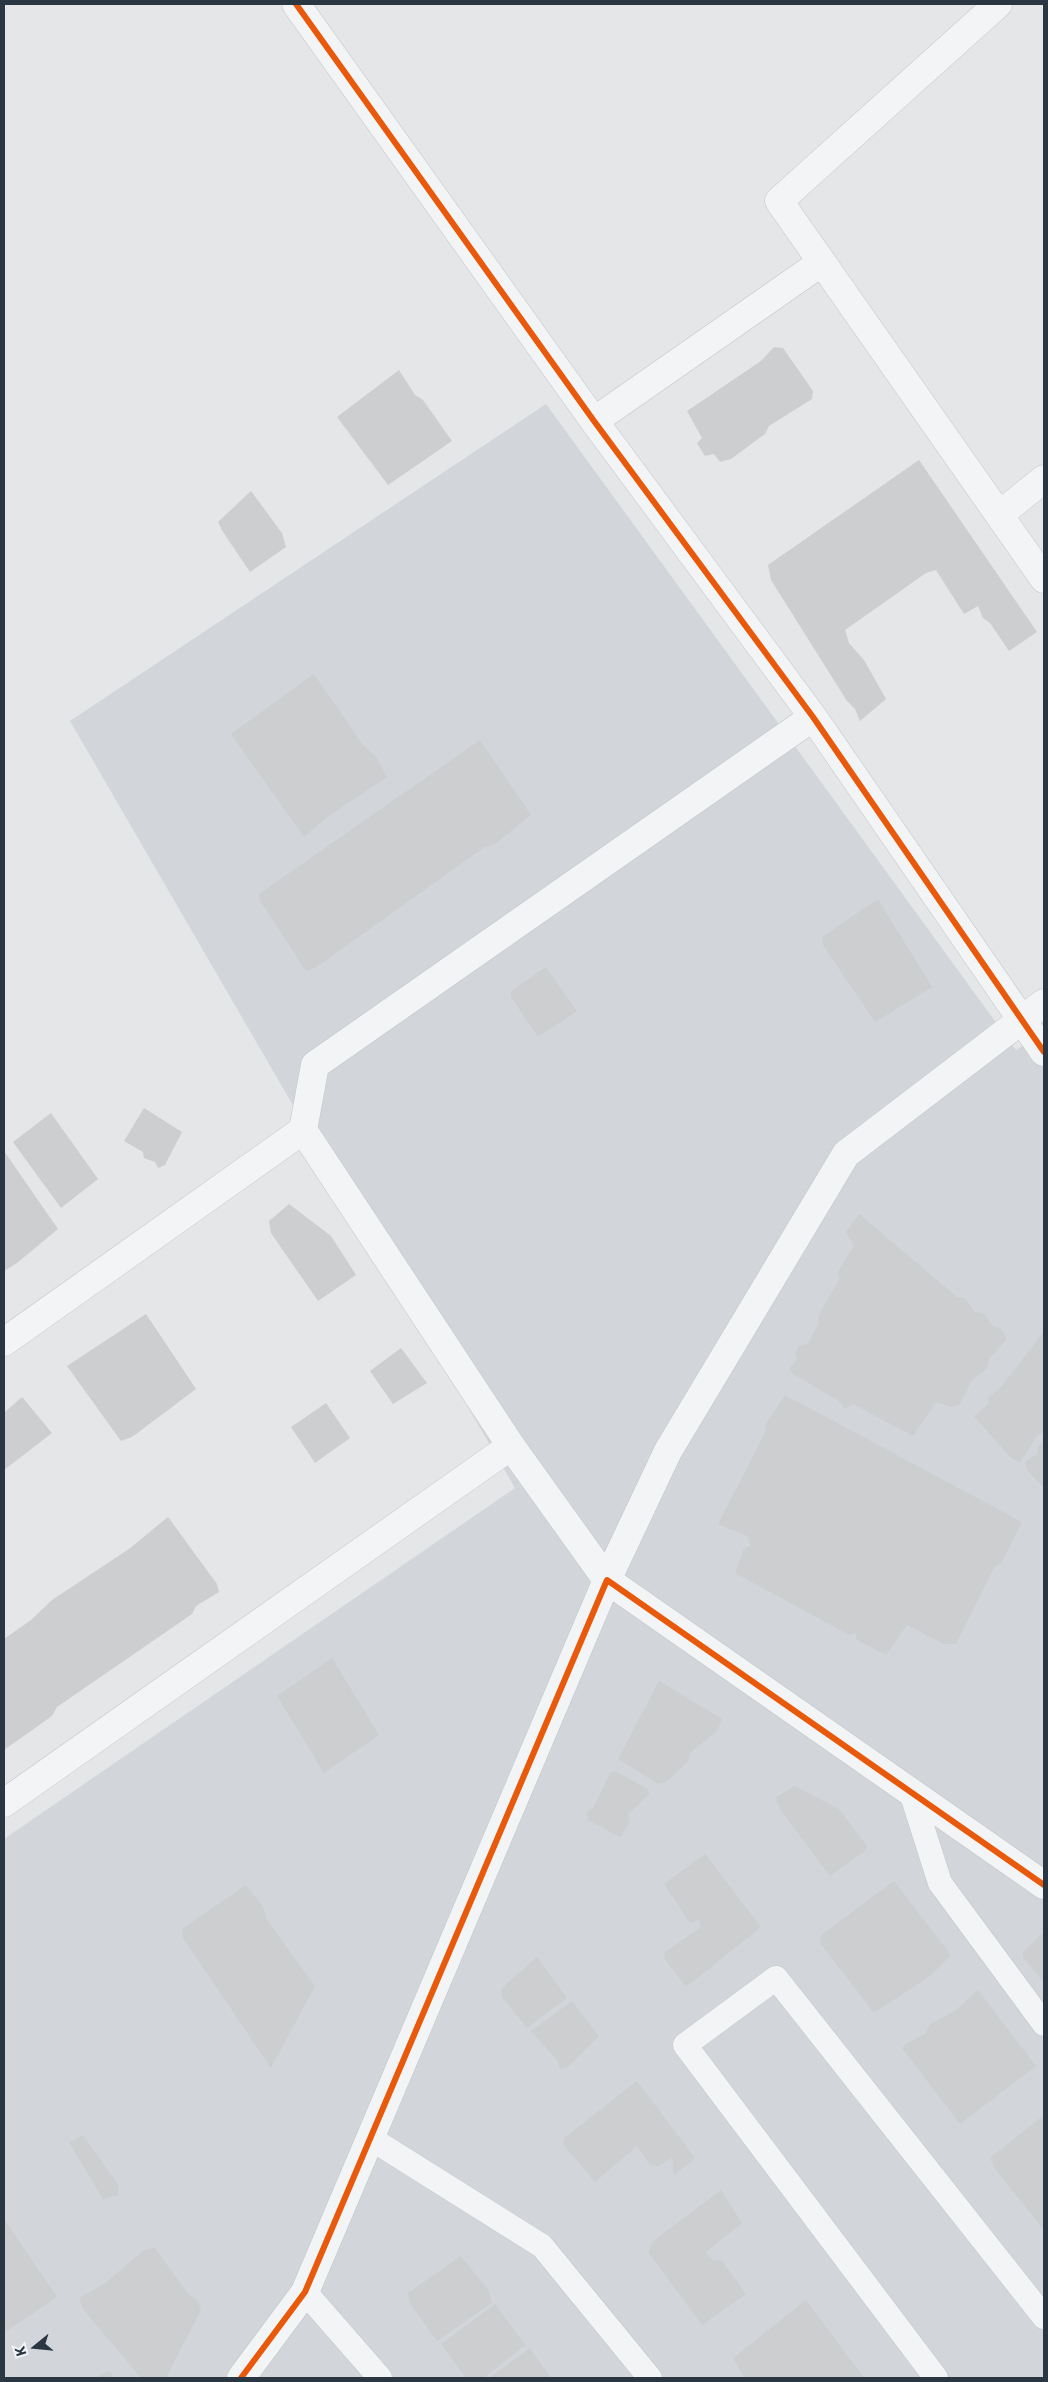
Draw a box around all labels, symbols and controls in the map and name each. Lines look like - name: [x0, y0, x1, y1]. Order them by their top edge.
- north arrow: [10, 2322, 60, 2372]
- text: K: [10, 2344, 31, 2359]

